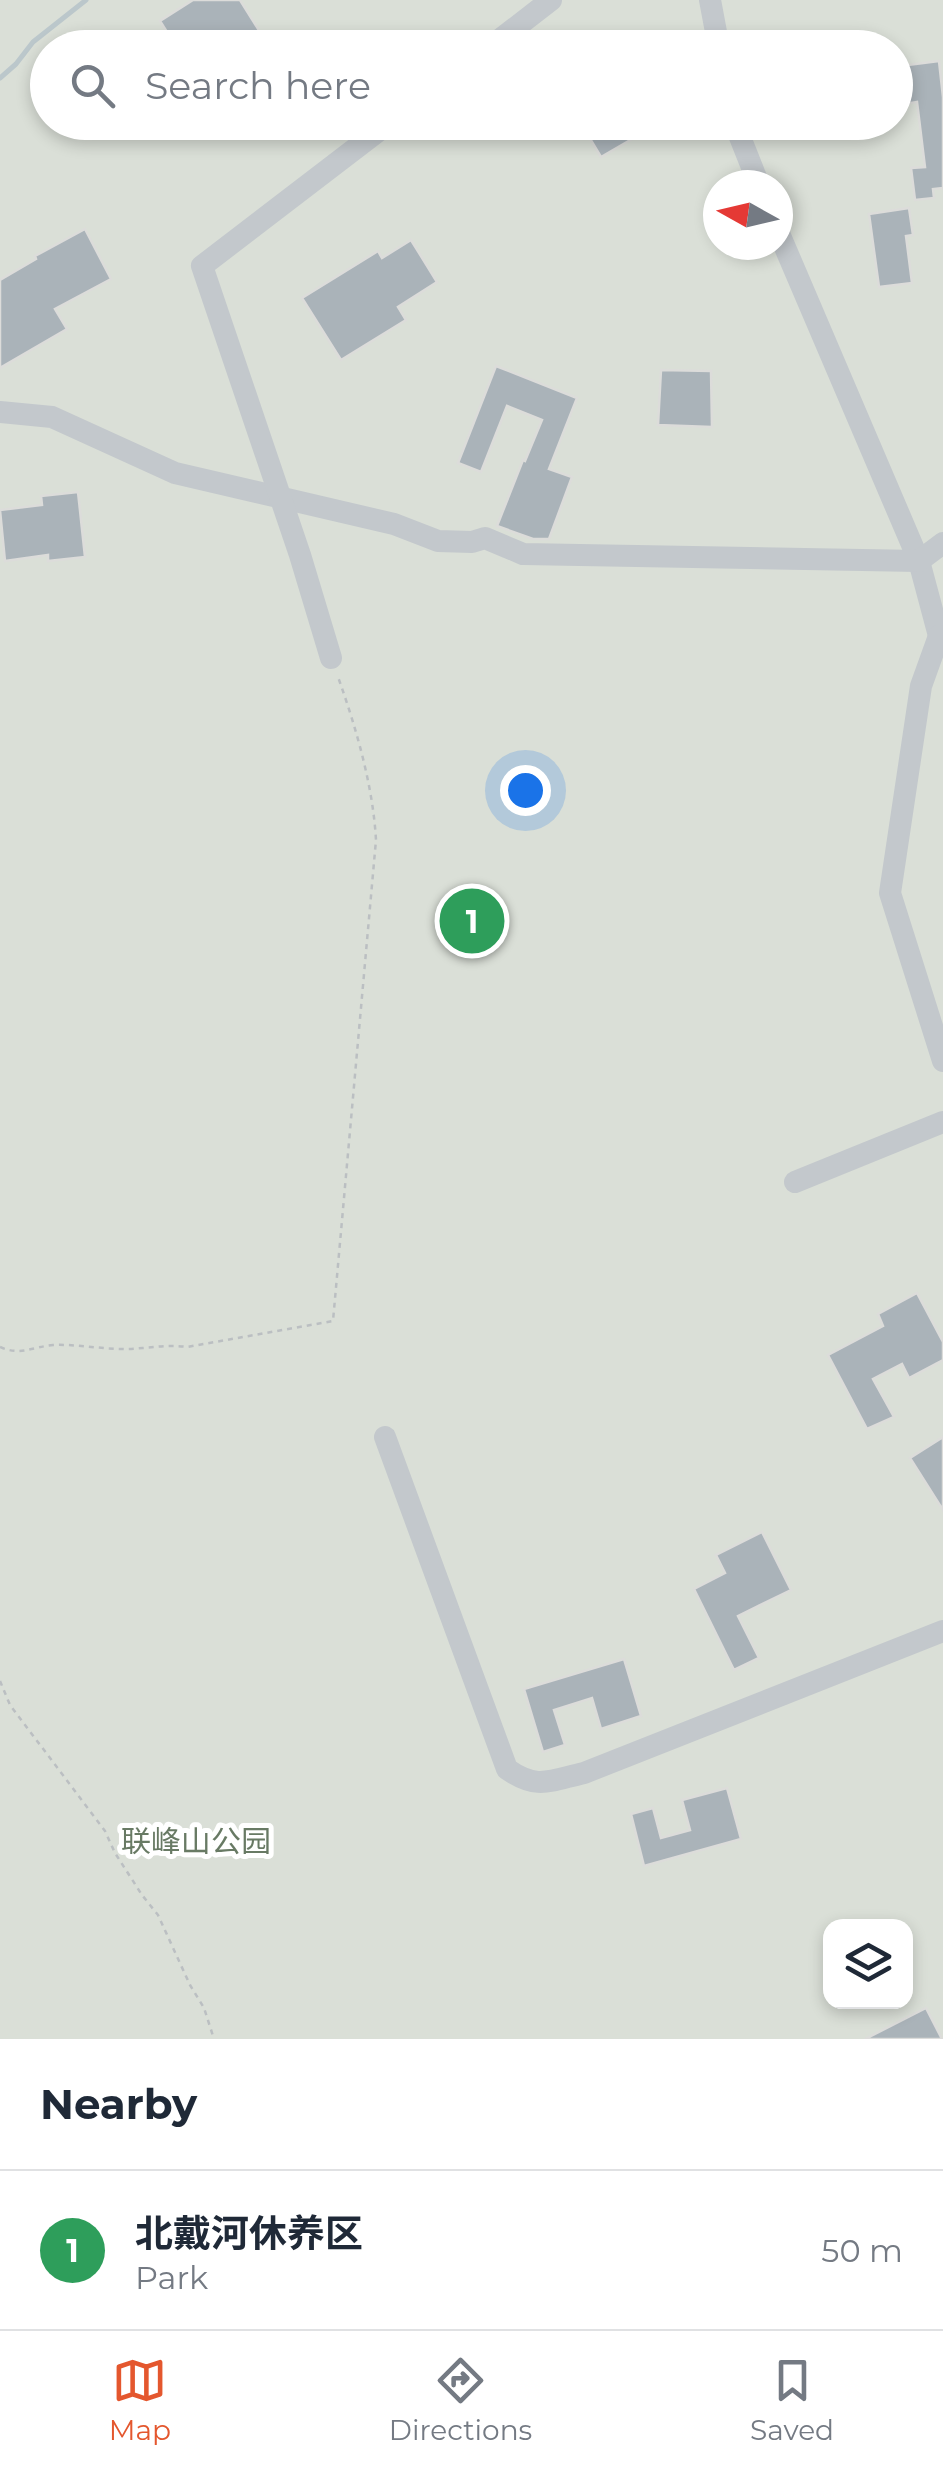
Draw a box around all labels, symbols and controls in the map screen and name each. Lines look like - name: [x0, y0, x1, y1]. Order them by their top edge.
- search box: [30, 30, 913, 140]
- icon: search: [65, 58, 120, 113]
- text: Search here: [145, 62, 371, 109]
- north arrow: [703, 170, 793, 260]
- your location: [500, 765, 551, 816]
- pin: 1: [440, 884, 504, 958]
- park label: 联峰山公园: [121, 1823, 271, 1860]
- map controls: [823, 1919, 913, 2009]
- button: layers: [823, 1919, 913, 2009]
- text: Nearby: [40, 2078, 197, 2130]
- text: 北戴河休养区: [135, 2210, 363, 2257]
- text: 1: [66, 2231, 79, 2270]
- text: 50 m: [821, 2231, 903, 2270]
- text: Park: [135, 2258, 208, 2297]
- tab: Map: [109, 2353, 171, 2447]
- tab: Directions: [389, 2353, 532, 2447]
- tab: Saved: [750, 2353, 834, 2447]

